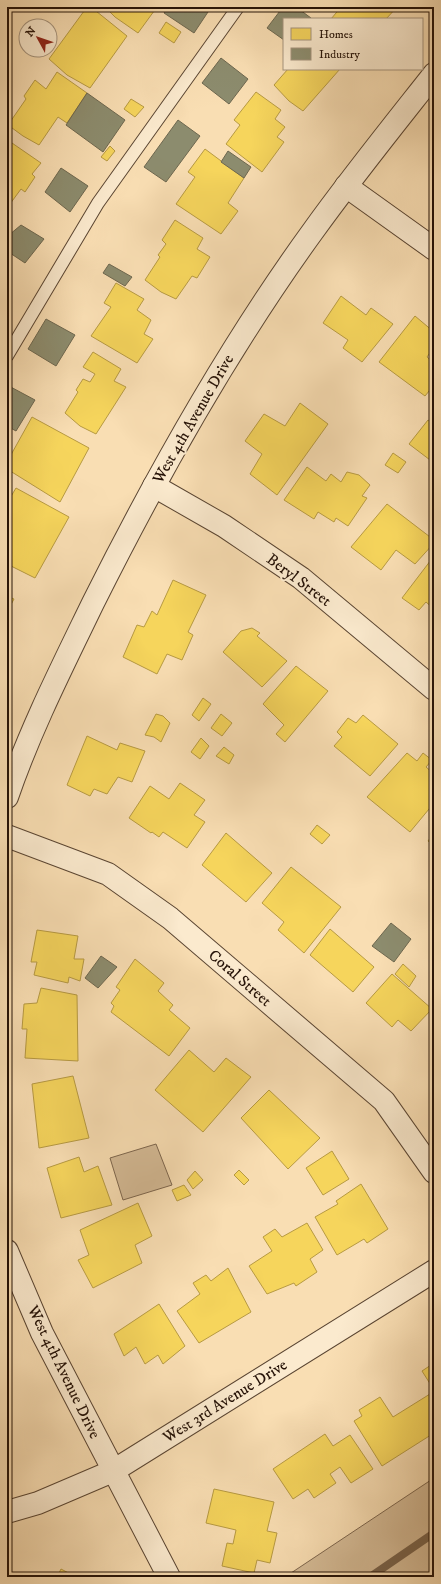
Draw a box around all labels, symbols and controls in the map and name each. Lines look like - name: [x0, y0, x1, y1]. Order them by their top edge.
- north arrow: [18, 18, 58, 58]
- legend: [283, 18, 423, 70]
- text: N: [23, 24, 39, 40]
- text: Homes: [319, 27, 353, 42]
- text: Industry: [319, 47, 360, 62]
- street label: West 4th Avenue Drive: [147, 351, 238, 488]
- street label: Beryl Street: [263, 549, 335, 611]
- street label: Coral Street: [204, 945, 276, 1011]
- street label: West 4th Avenue Drive: [23, 1301, 105, 1442]
- street label: West 3rd Avenue Drive: [158, 1354, 291, 1448]

